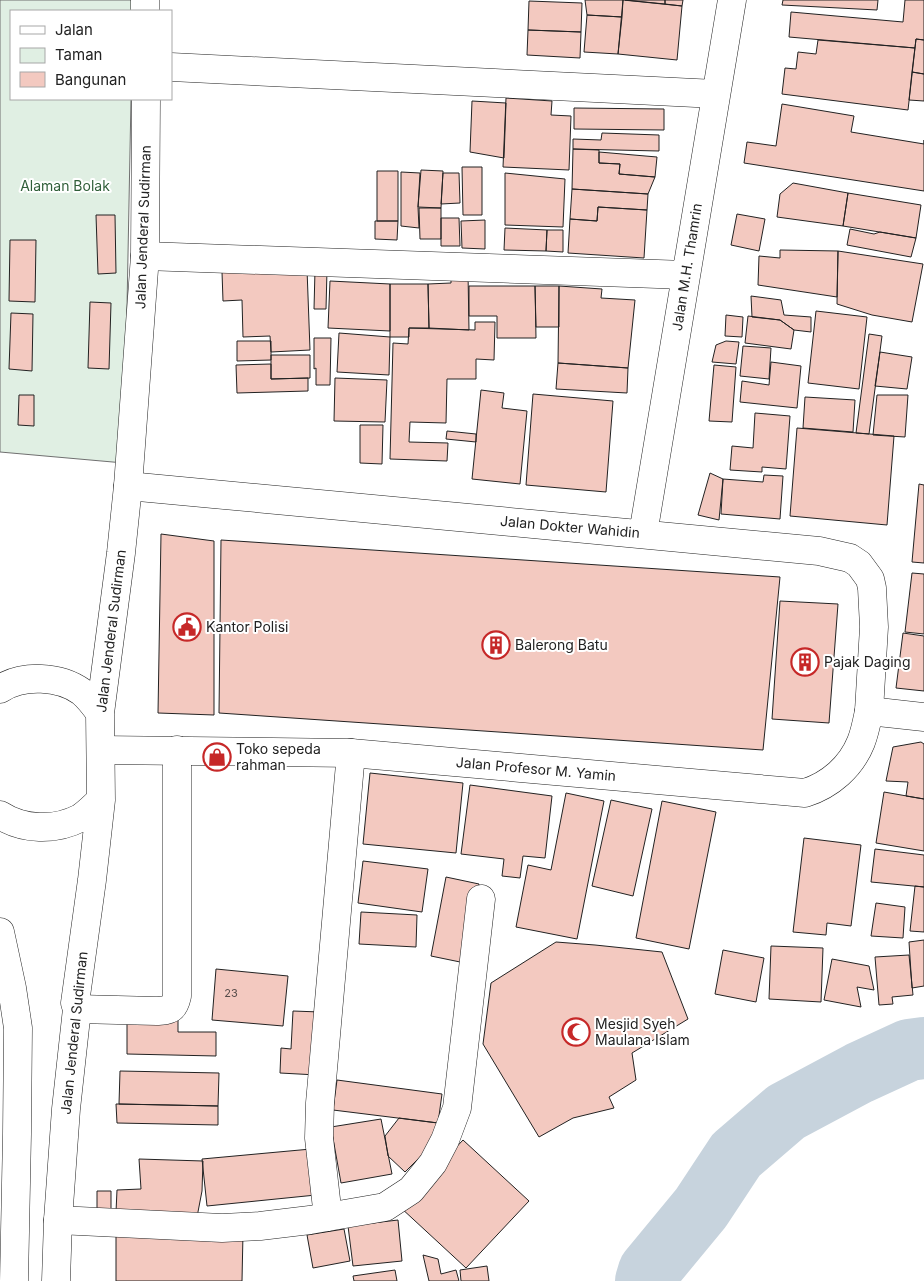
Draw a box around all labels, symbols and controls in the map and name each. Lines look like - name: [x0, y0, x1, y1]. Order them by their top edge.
- legend: [10, 10, 172, 100]
- text: Jalan: [55, 20, 93, 39]
- text: Taman: [55, 45, 102, 64]
- text: Bangunan: [55, 70, 126, 89]
- street label: Jalan Jenderal Sudirman: [131, 145, 154, 309]
- park label: Alaman Bolak: [20, 177, 110, 194]
- street label: Jalan M.H. Thamrin: [668, 202, 705, 332]
- street label: Jalan Dokter Wahidin: [499, 512, 641, 541]
- street label: Jalan Jenderal Sudirman: [92, 548, 129, 713]
- public building icon: Kantor Polisi: [172, 612, 202, 642]
- place label: Kantor Polisi: [206, 618, 288, 635]
- building icon: Balerong Batu: [481, 630, 511, 660]
- place label: Balerong Batu: [515, 636, 608, 653]
- building icon: Pajak Daging: [790, 647, 820, 677]
- place label: Pajak Daging: [824, 653, 910, 670]
- place label: Toko sepeda rahman: [236, 740, 321, 773]
- shop icon: Toko sepeda rahman: [202, 742, 232, 772]
- street label: Jalan Profesor M. Yamin: [455, 753, 617, 784]
- street label: Jalan Jenderal Sudirman: [56, 950, 91, 1115]
- house number: 23: [224, 986, 238, 1000]
- place label: Mesjid Syeh Maulana Islam: [595, 1015, 690, 1048]
- mosque icon: Mesjid Syeh Maulana Islam: [561, 1017, 591, 1047]

